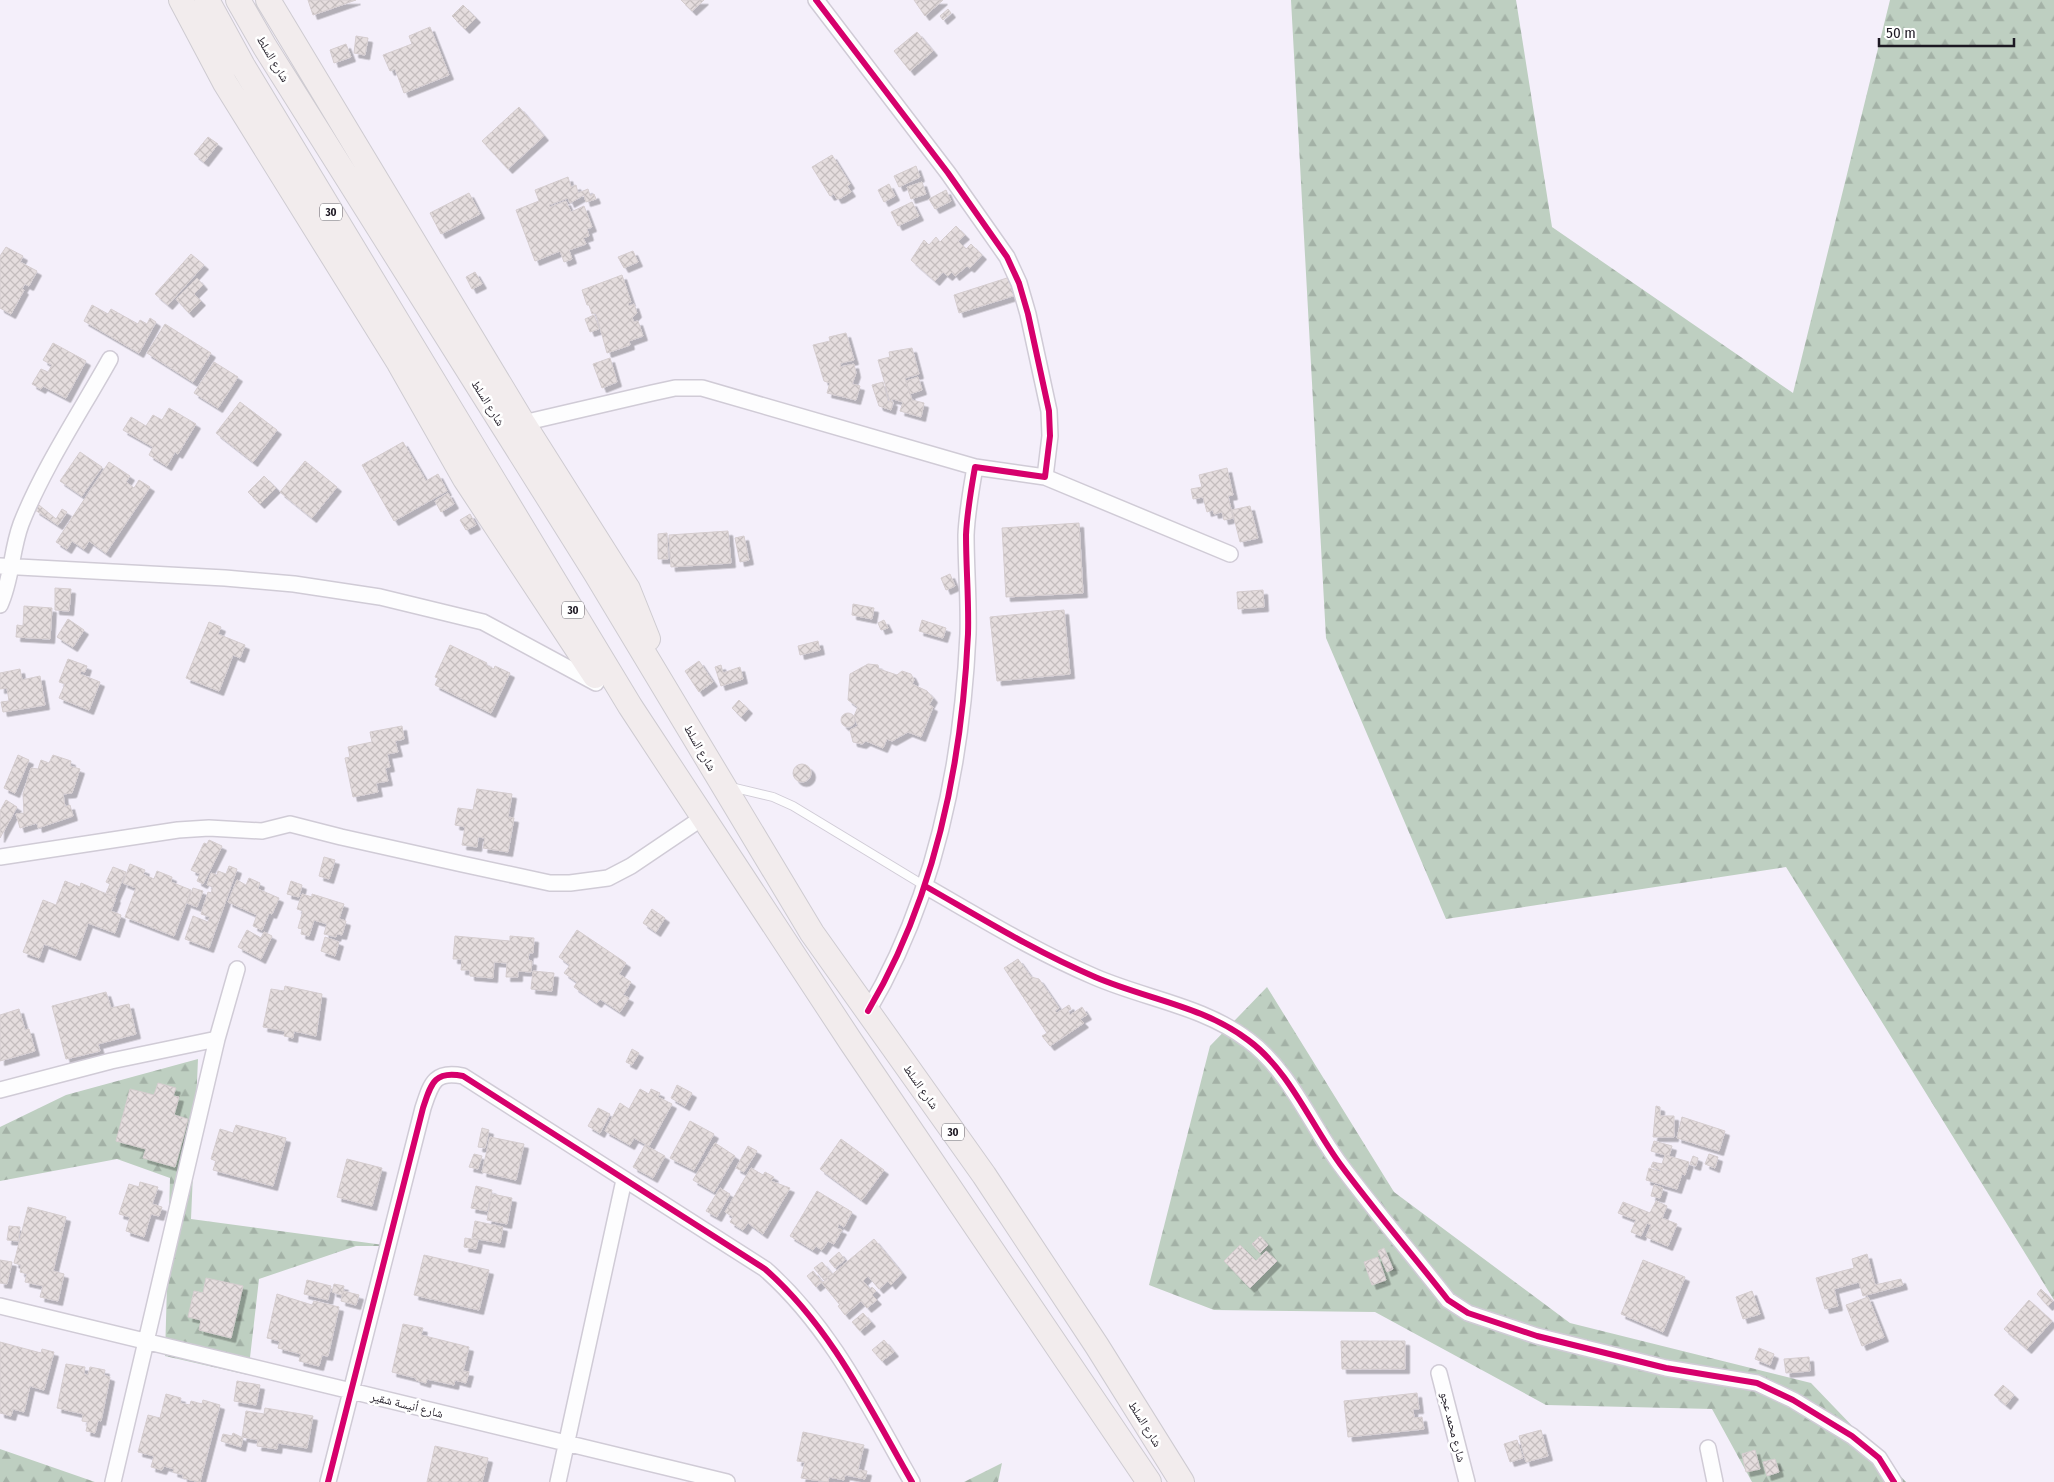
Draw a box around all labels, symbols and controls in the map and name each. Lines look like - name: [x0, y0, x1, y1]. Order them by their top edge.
- scale bar: [1879, 15, 2014, 47]
- text: 50 m: [1886, 24, 1916, 42]
- street label: شارع السلط: [253, 33, 292, 85]
- road number: 30: [320, 203, 342, 220]
- street label: شارع السلط: [468, 378, 508, 429]
- road number: 30: [562, 602, 584, 618]
- street label: شارع السلط: [680, 722, 719, 774]
- street label: شارع السلط: [900, 1062, 941, 1113]
- road number: 30: [942, 1124, 964, 1140]
- street label: شارع أنيسة شقير: [368, 1389, 445, 1422]
- street label: شارع محمد عجو: [1437, 1390, 1469, 1464]
- street label: شارع السلط: [1125, 1399, 1165, 1450]

